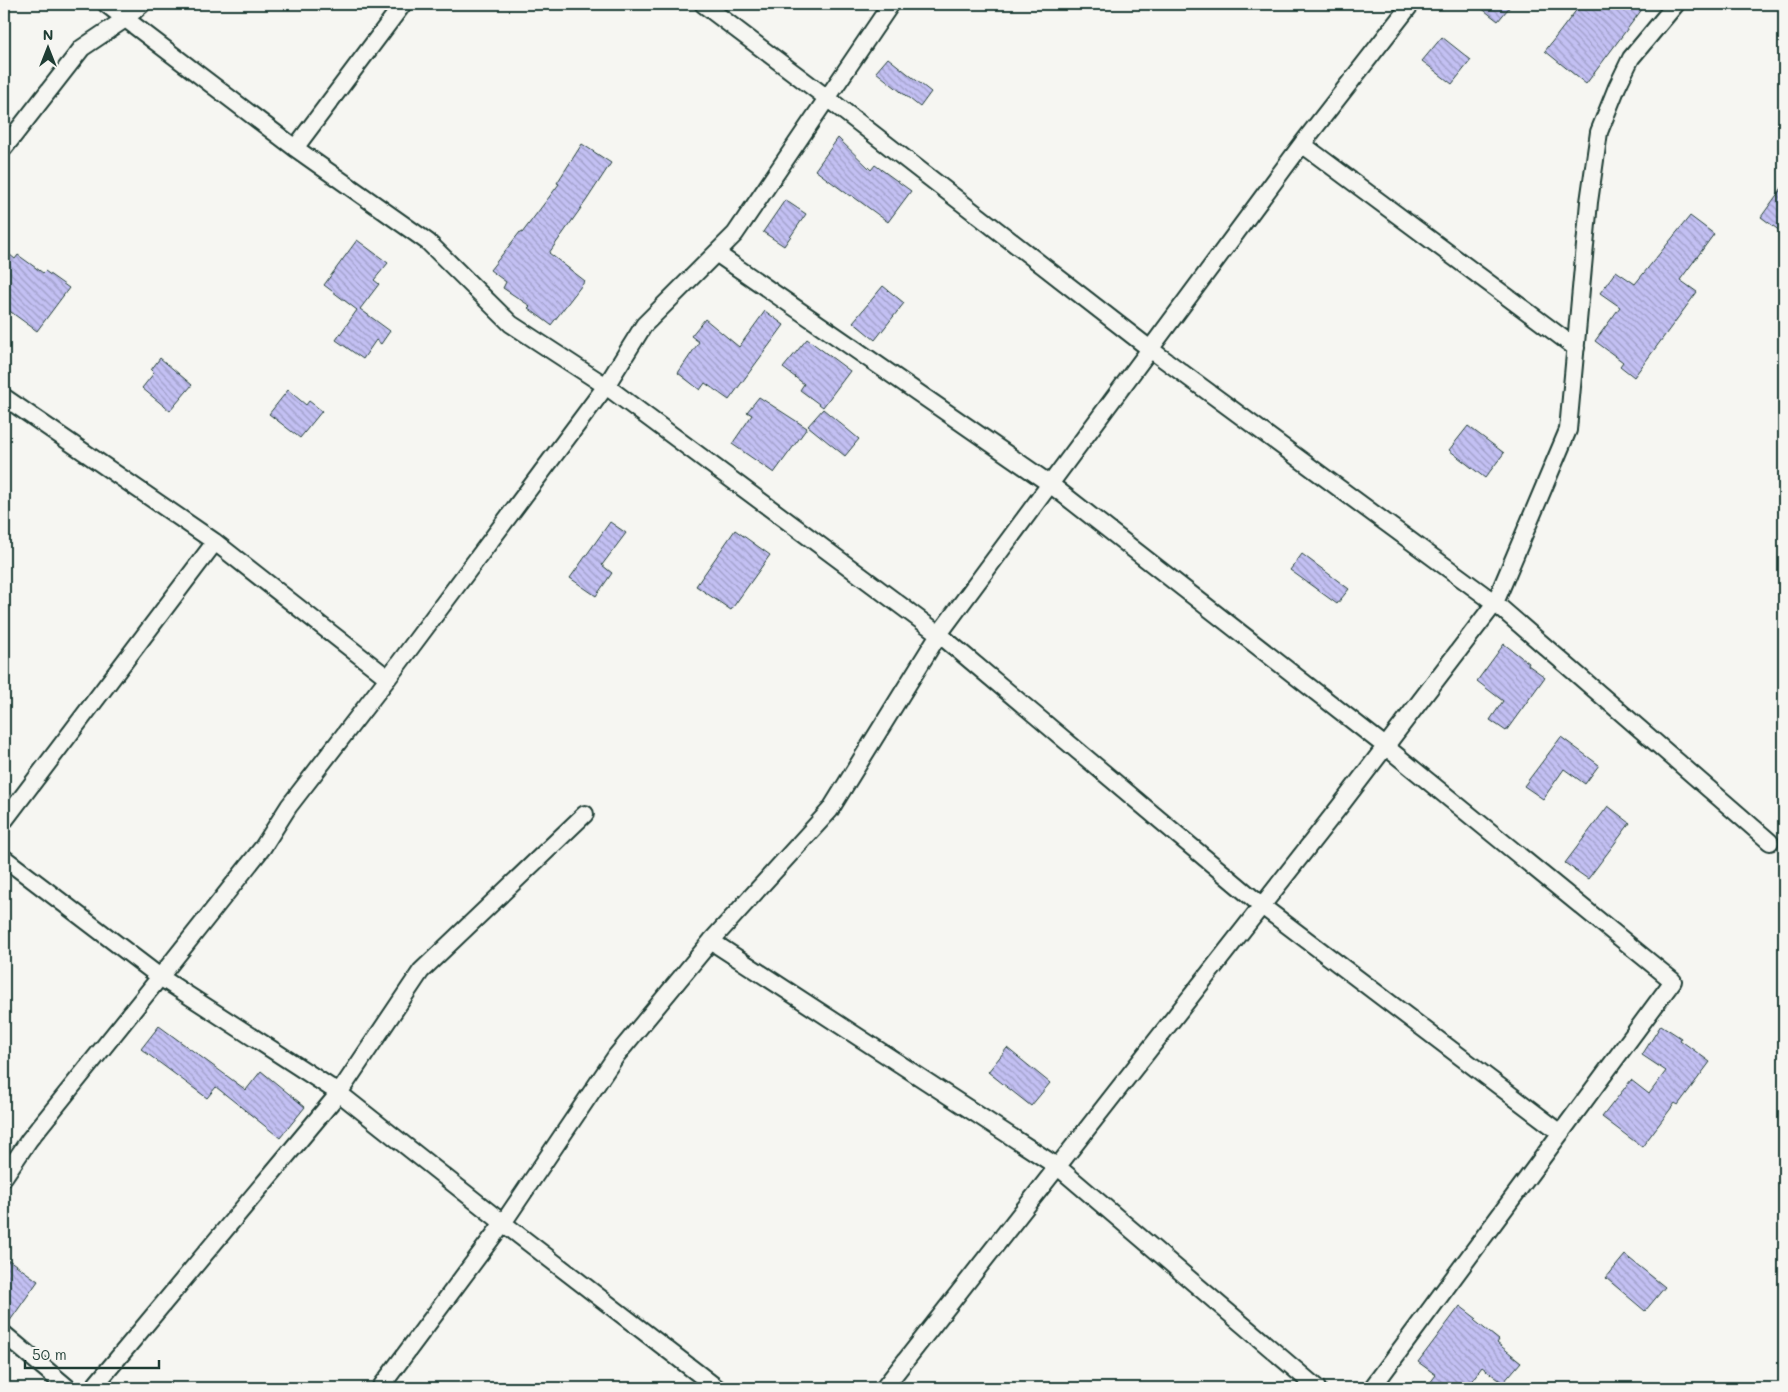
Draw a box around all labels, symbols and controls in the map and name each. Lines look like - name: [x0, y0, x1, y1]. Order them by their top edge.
- north arrow: [22, 22, 72, 72]
- text: N: [43, 25, 53, 44]
- scale bar: [25, 1337, 159, 1369]
- text: 50 m: [32, 1344, 67, 1364]

